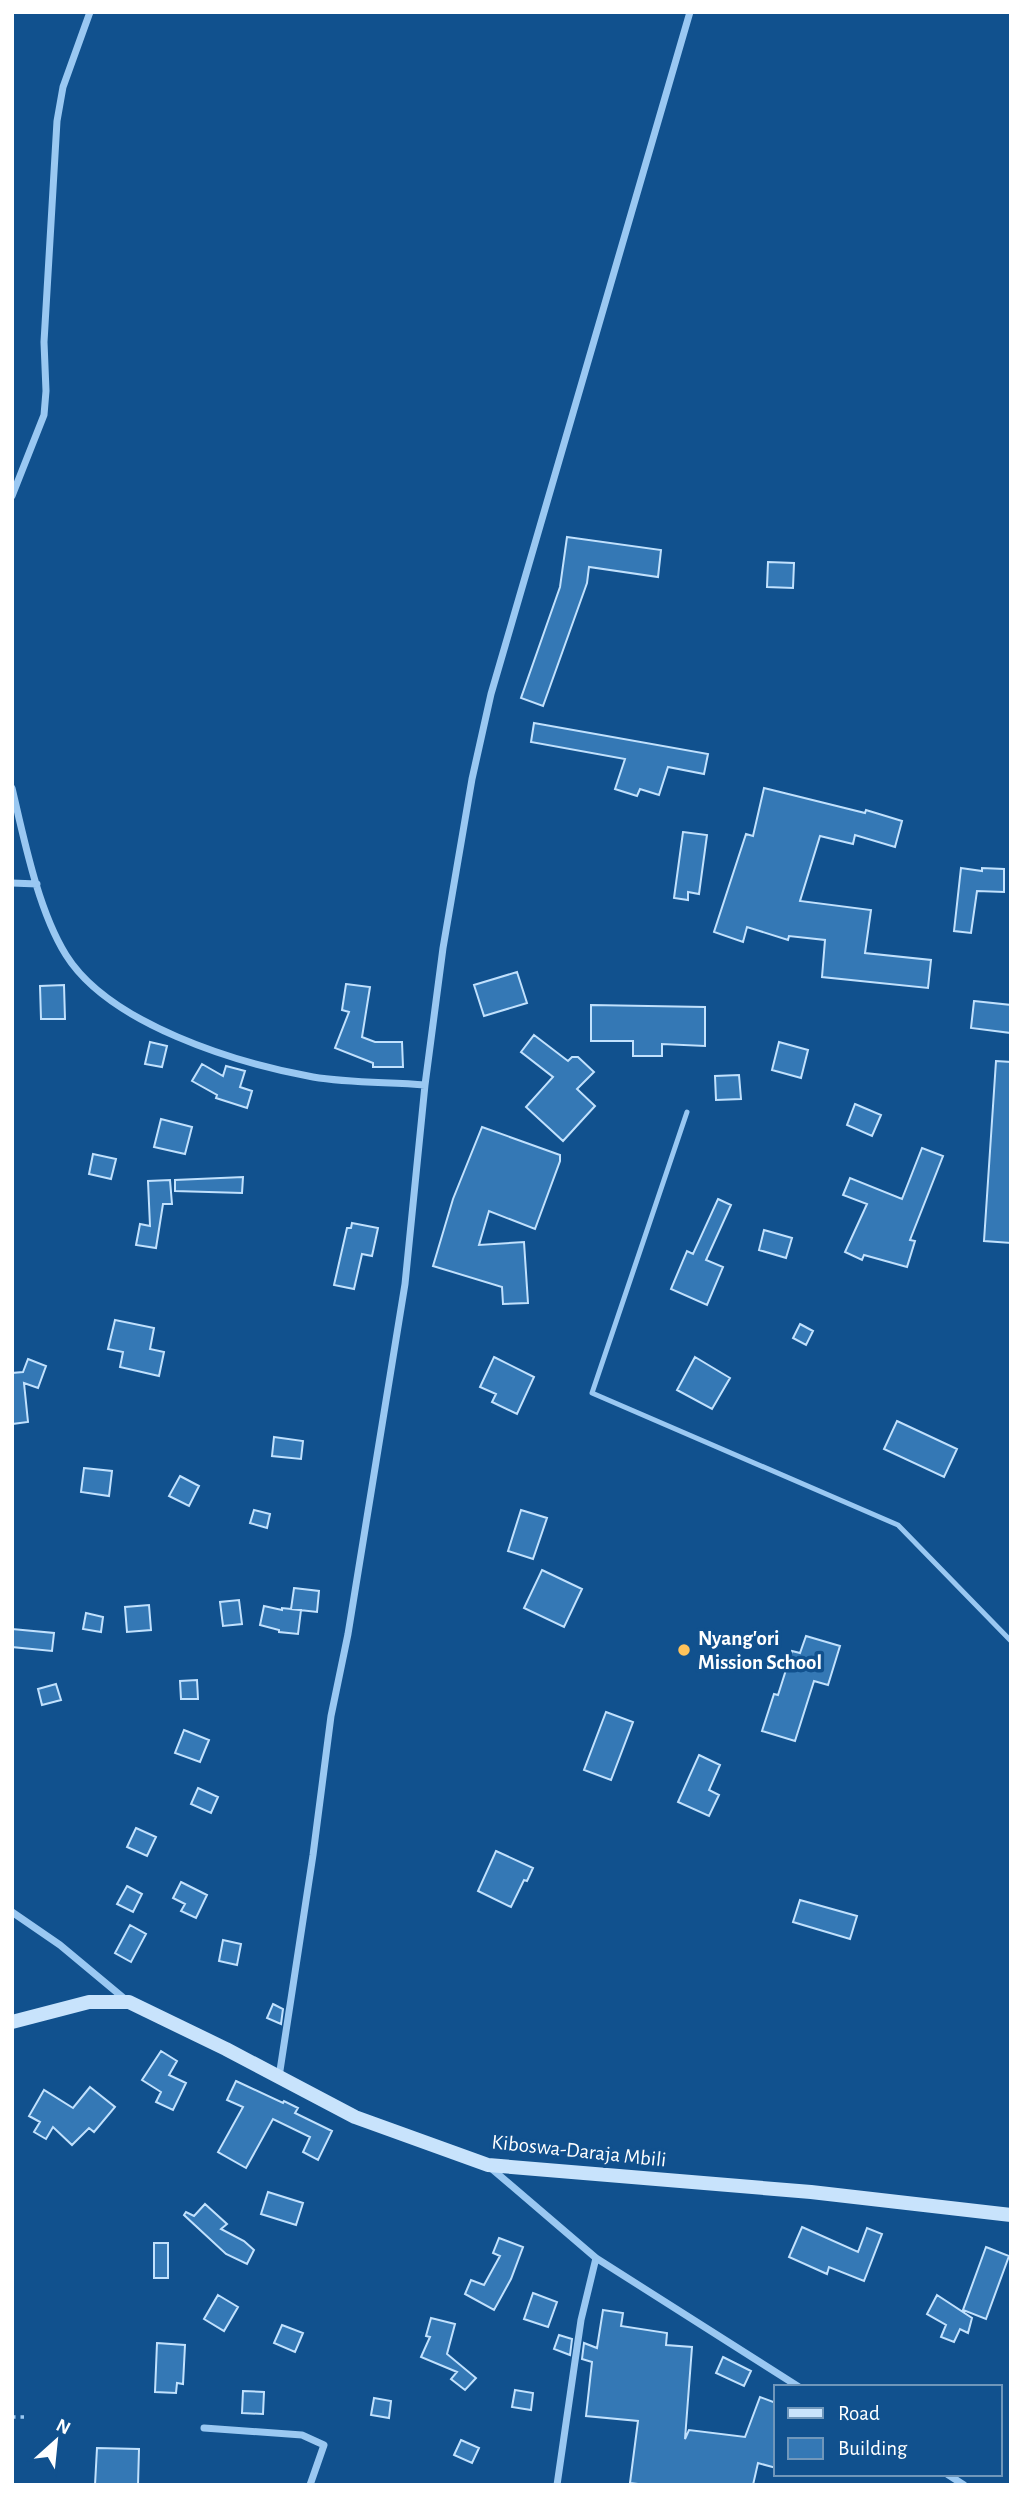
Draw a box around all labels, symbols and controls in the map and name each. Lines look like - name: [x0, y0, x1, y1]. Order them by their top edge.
- place label: Nyang'ori Mission School: [698, 1628, 822, 1673]
- marker: Nyang'ori Mission School: [676, 1642, 692, 1658]
- street label: Kiboswa-Daraja Mbili: [491, 2131, 667, 2171]
- legend: [774, 2385, 1002, 2476]
- text: Road: [838, 2403, 880, 2424]
- north arrow: [21, 2406, 91, 2476]
- text: N: [53, 2416, 73, 2439]
- text: Building: [838, 2438, 908, 2459]

